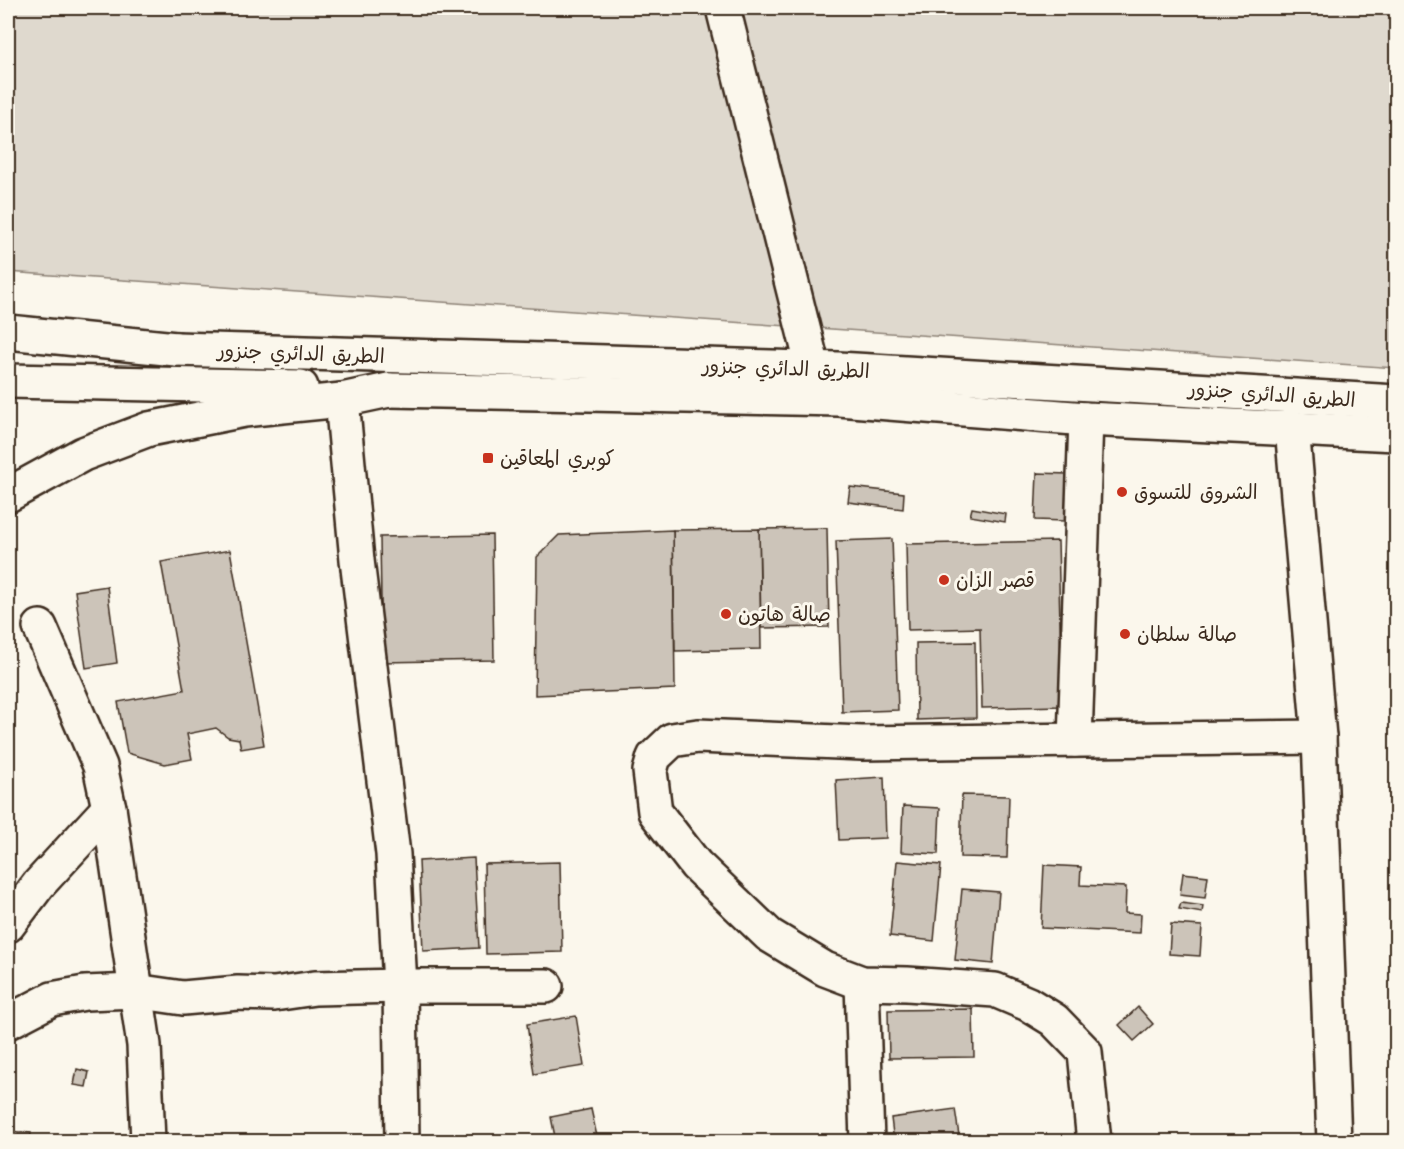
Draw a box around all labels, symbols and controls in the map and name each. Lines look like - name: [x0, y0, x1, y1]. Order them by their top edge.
- street label: الطريق الدائري جنزور: [215, 337, 385, 371]
- street label: الطريق الدائري جنزور: [700, 352, 870, 386]
- street label: الطريق الدائري جنزور: [1186, 375, 1356, 415]
- place label: كوبري المعاقين: [500, 445, 615, 473]
- marker: كوبري المعاقين: [481, 451, 495, 465]
- place label: الشروق للتسوق: [1134, 479, 1258, 507]
- marker: الشروق للتسوق: [1115, 485, 1129, 499]
- place label: قصر الزان: [956, 567, 1035, 595]
- marker: قصر الزان: [937, 573, 951, 587]
- place label: صالة هاتون: [738, 601, 831, 629]
- marker: صالة هاتون: [719, 607, 733, 621]
- place label: صالة سلطان: [1137, 621, 1237, 649]
- marker: صالة سلطان: [1118, 627, 1132, 641]

